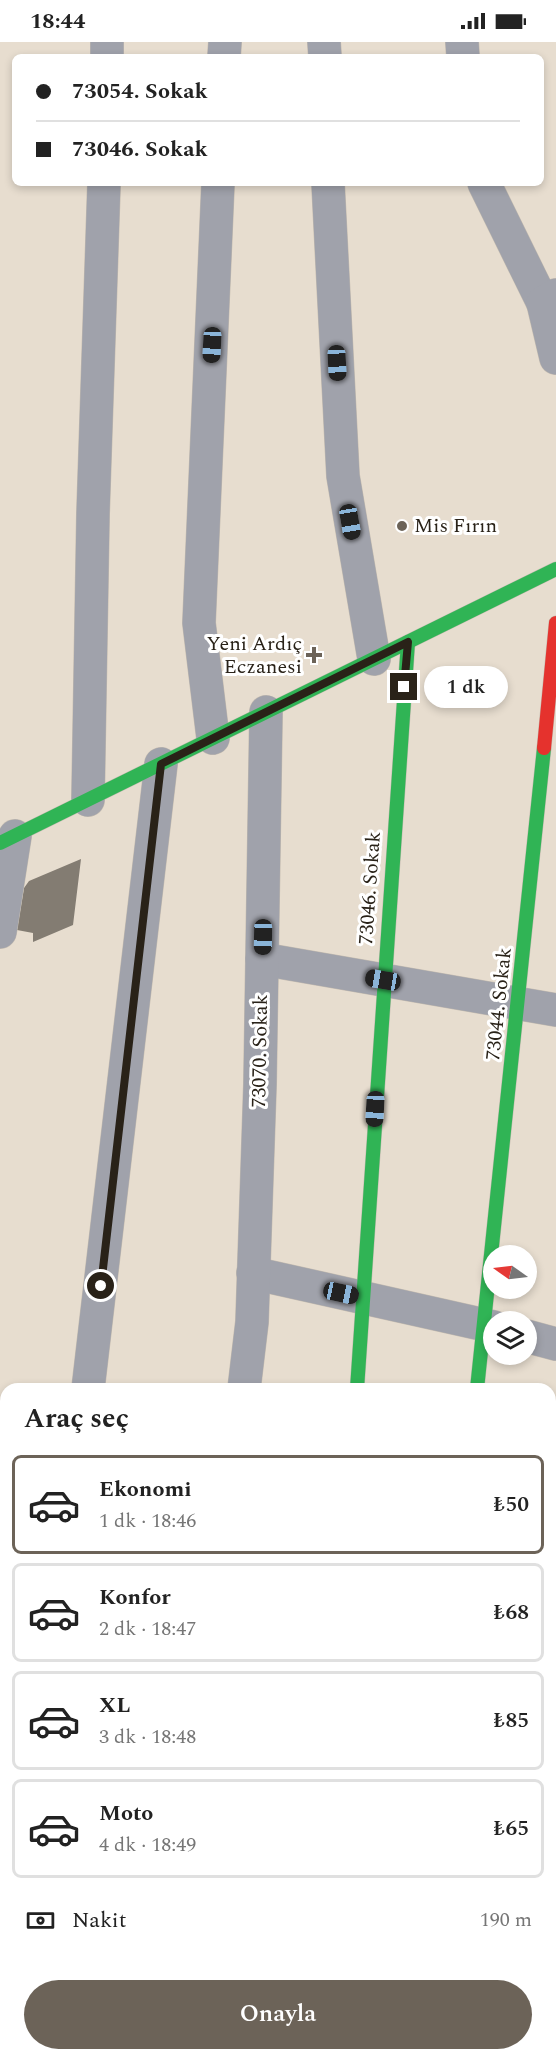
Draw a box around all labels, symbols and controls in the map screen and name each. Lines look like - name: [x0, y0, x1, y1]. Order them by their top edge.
- text: 18:44: [30, 5, 85, 38]
- text: 73054. Sokak: [72, 75, 208, 108]
- text: 73046. Sokak: [72, 133, 208, 166]
- car: [202, 327, 222, 363]
- car: [327, 345, 347, 381]
- car: [338, 503, 362, 541]
- place label: Mis Fırın: [414, 511, 497, 541]
- marker: Mis Fırın: [395, 519, 409, 533]
- place label: Yeni Ardıç Eczanesi: [207, 629, 302, 682]
- marker: Yeni Ardıç Eczanesi: [307, 648, 321, 662]
- callout: 1 dk: [425, 666, 509, 708]
- text: 1 dk: [447, 672, 485, 702]
- route end: [390, 673, 417, 700]
- street label: 73046. Sokak: [351, 830, 389, 946]
- car: [254, 919, 272, 955]
- street label: 73044. Sokak: [478, 946, 520, 1062]
- car: [364, 968, 402, 992]
- street label: 73070. Sokak: [244, 994, 276, 1108]
- car: [365, 1091, 385, 1127]
- north arrow: [483, 1245, 537, 1299]
- map controls: [483, 1245, 537, 1365]
- route start: [87, 1272, 114, 1299]
- car: [322, 1280, 360, 1306]
- button: layers: [483, 1311, 537, 1365]
- text: Araç seç: [24, 1398, 129, 1440]
- text: Ekonomi: [99, 1473, 192, 1506]
- icon: car: [27, 1478, 81, 1532]
- text: ₺50: [494, 1488, 529, 1521]
- text: 1 dk · 18:46: [99, 1506, 196, 1536]
- text: Konfor: [99, 1581, 171, 1614]
- icon: car: [27, 1586, 81, 1640]
- text: ₺68: [494, 1596, 529, 1629]
- text: 2 dk · 18:47: [99, 1614, 196, 1644]
- text: XL: [99, 1689, 130, 1722]
- icon: car: [27, 1694, 81, 1748]
- text: ₺85: [494, 1704, 529, 1737]
- text: 3 dk · 18:48: [99, 1722, 196, 1752]
- text: Moto: [99, 1797, 153, 1830]
- icon: car: [27, 1802, 81, 1856]
- text: ₺65: [494, 1812, 529, 1845]
- text: 4 dk · 18:49: [99, 1830, 196, 1860]
- icon: cash: [24, 1904, 57, 1937]
- text: Nakit: [72, 1904, 127, 1937]
- text: 190 m: [480, 1905, 532, 1935]
- button: Onayla: [24, 1980, 532, 2049]

